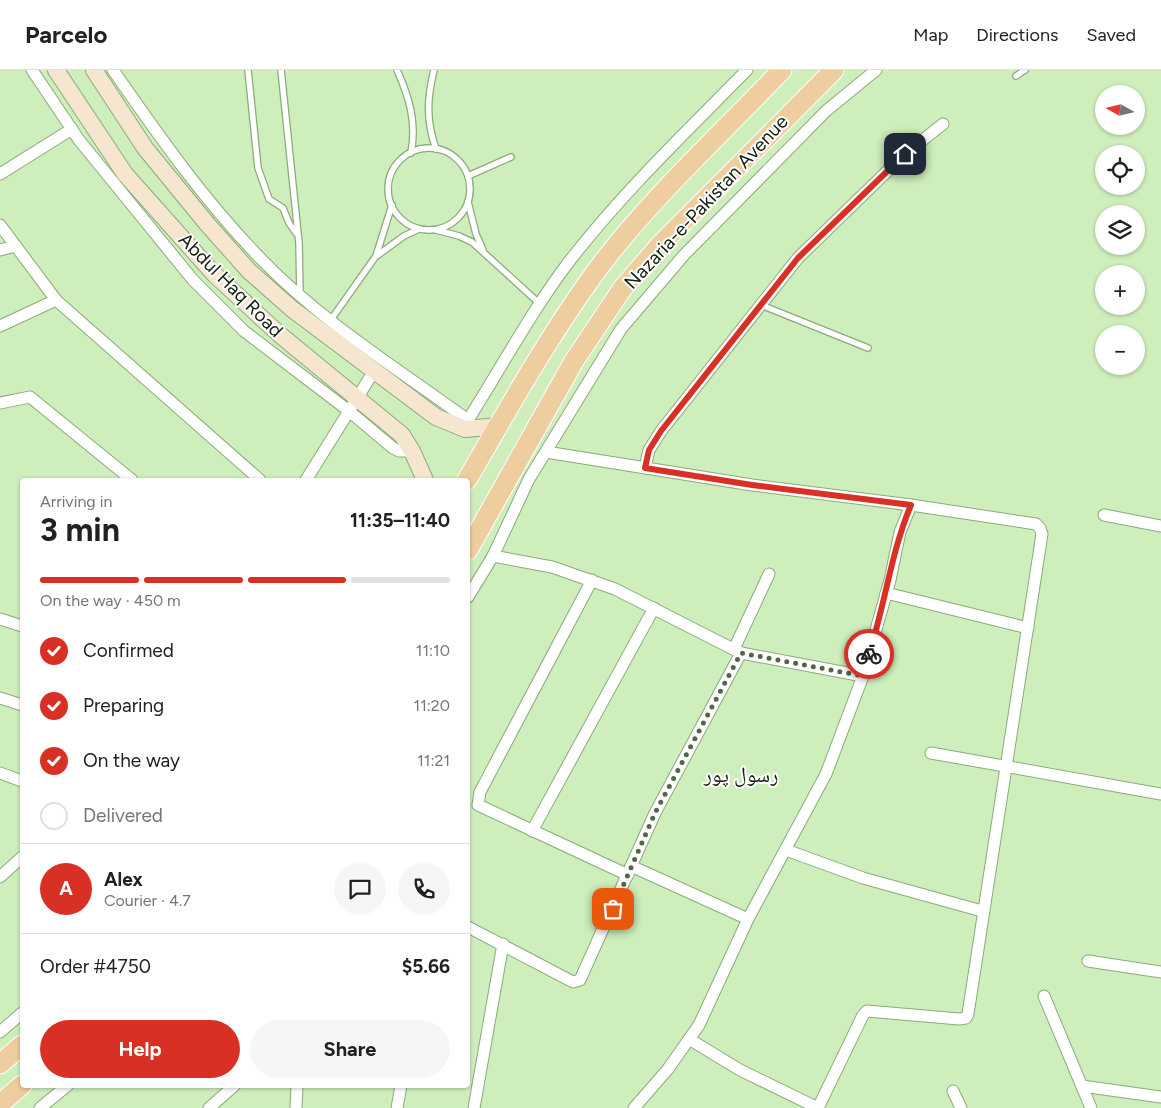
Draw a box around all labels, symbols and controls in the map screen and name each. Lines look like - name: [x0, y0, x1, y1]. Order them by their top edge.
- text: Parcelo: [25, 20, 107, 49]
- text: Map: [913, 24, 948, 46]
- text: Directions: [976, 24, 1058, 46]
- text: Saved: [1086, 24, 1136, 46]
- north arrow: [1095, 85, 1145, 135]
- map controls: [1095, 85, 1145, 375]
- street label: Nazaria-e-Pakistan Avenue: [619, 110, 793, 294]
- pin: [884, 133, 926, 175]
- icon: home: [891, 140, 919, 168]
- button: locate: [1095, 145, 1145, 195]
- button: layers: [1095, 205, 1145, 255]
- street label: Abdul Haq Road: [174, 228, 288, 342]
- button: +: [1095, 265, 1145, 315]
- button: −: [1095, 325, 1145, 375]
- text: Arriving in: [40, 492, 112, 511]
- text: 11:35–11:40: [350, 509, 450, 532]
- text: 3 min: [40, 511, 120, 549]
- text: On the way · 450 m: [40, 591, 181, 610]
- courier: [844, 629, 894, 679]
- icon: check: [40, 637, 68, 665]
- text: Confirmed: [83, 639, 174, 662]
- icon: bike: [855, 640, 883, 668]
- text: 11:10: [416, 641, 450, 660]
- icon: check: [40, 692, 68, 720]
- text: Preparing: [83, 694, 164, 717]
- text: 11:20: [414, 696, 450, 715]
- icon: check: [40, 747, 68, 775]
- text: On the way: [83, 749, 180, 772]
- text: 11:21: [417, 751, 450, 770]
- district label: رسول پور: [703, 762, 778, 787]
- text: Delivered: [83, 804, 163, 827]
- button: chat: [334, 863, 386, 915]
- button: phone: [398, 863, 450, 915]
- text: Alex: [104, 868, 143, 891]
- text: A: [59, 877, 73, 900]
- pin: [592, 888, 634, 930]
- text: Courier · 4.7: [104, 891, 191, 910]
- icon: bag: [599, 895, 627, 923]
- text: Order #4750: [40, 955, 151, 978]
- text: $5.66: [402, 955, 450, 978]
- button: Help: [40, 1020, 240, 1078]
- button: Share: [250, 1020, 450, 1078]

